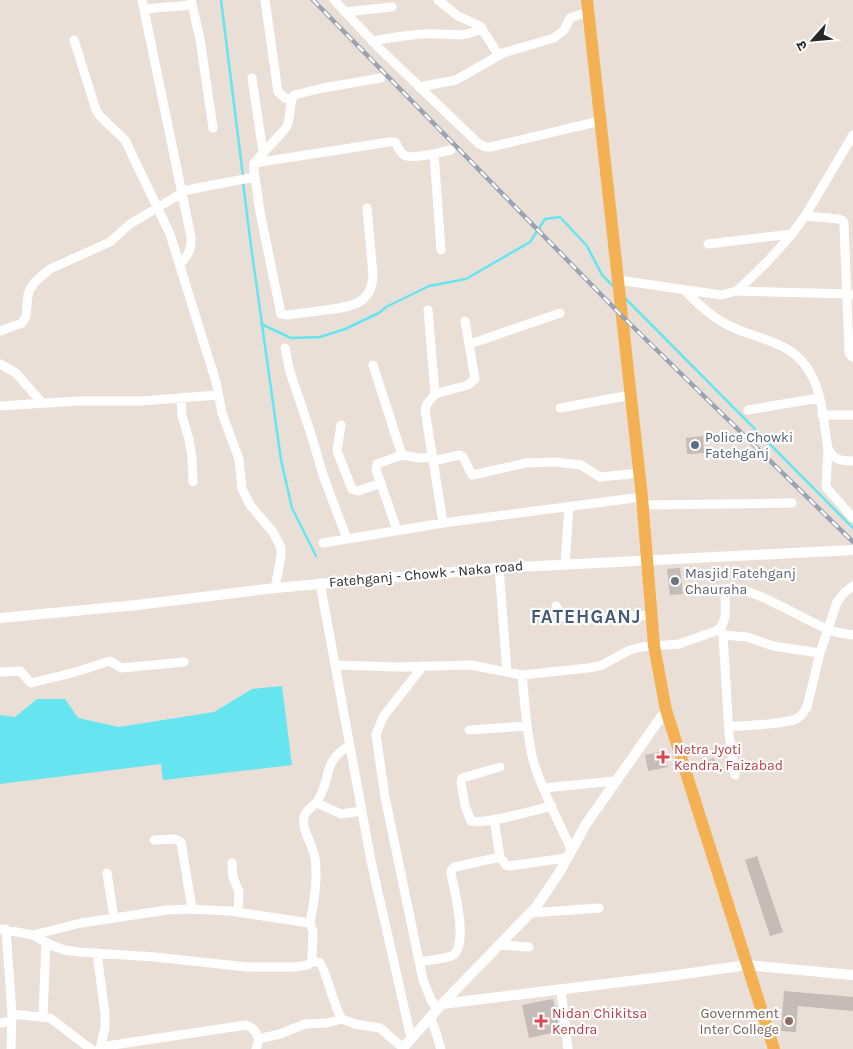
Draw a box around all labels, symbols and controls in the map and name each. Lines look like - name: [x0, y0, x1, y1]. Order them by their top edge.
- north arrow: [788, 15, 838, 65]
- text: उ: [792, 37, 811, 53]
- place label: Police Chowki Fatehganj: [705, 429, 793, 462]
- marker: Police Chowki Fatehganj: [689, 439, 701, 451]
- street label: Fatehganj - Chowk - Naka road: [328, 557, 524, 591]
- place label: Masjid Fatehganj Chauraha: [685, 565, 796, 598]
- marker: Masjid Fatehganj Chauraha: [669, 575, 681, 587]
- district label: FATEHGANJ: [531, 606, 641, 628]
- place label: Netra Jyoti Kendra, Faizabad: [674, 741, 783, 774]
- marker: Netra Jyoti Kendra, Faizabad: [656, 750, 670, 764]
- place label: Nidan Chikitsa Kendra: [552, 1005, 647, 1038]
- place label: Government Inter College: [699, 1005, 779, 1038]
- marker: Nidan Chikitsa Kendra: [534, 1014, 548, 1028]
- marker: Government Inter College: [783, 1015, 795, 1027]

